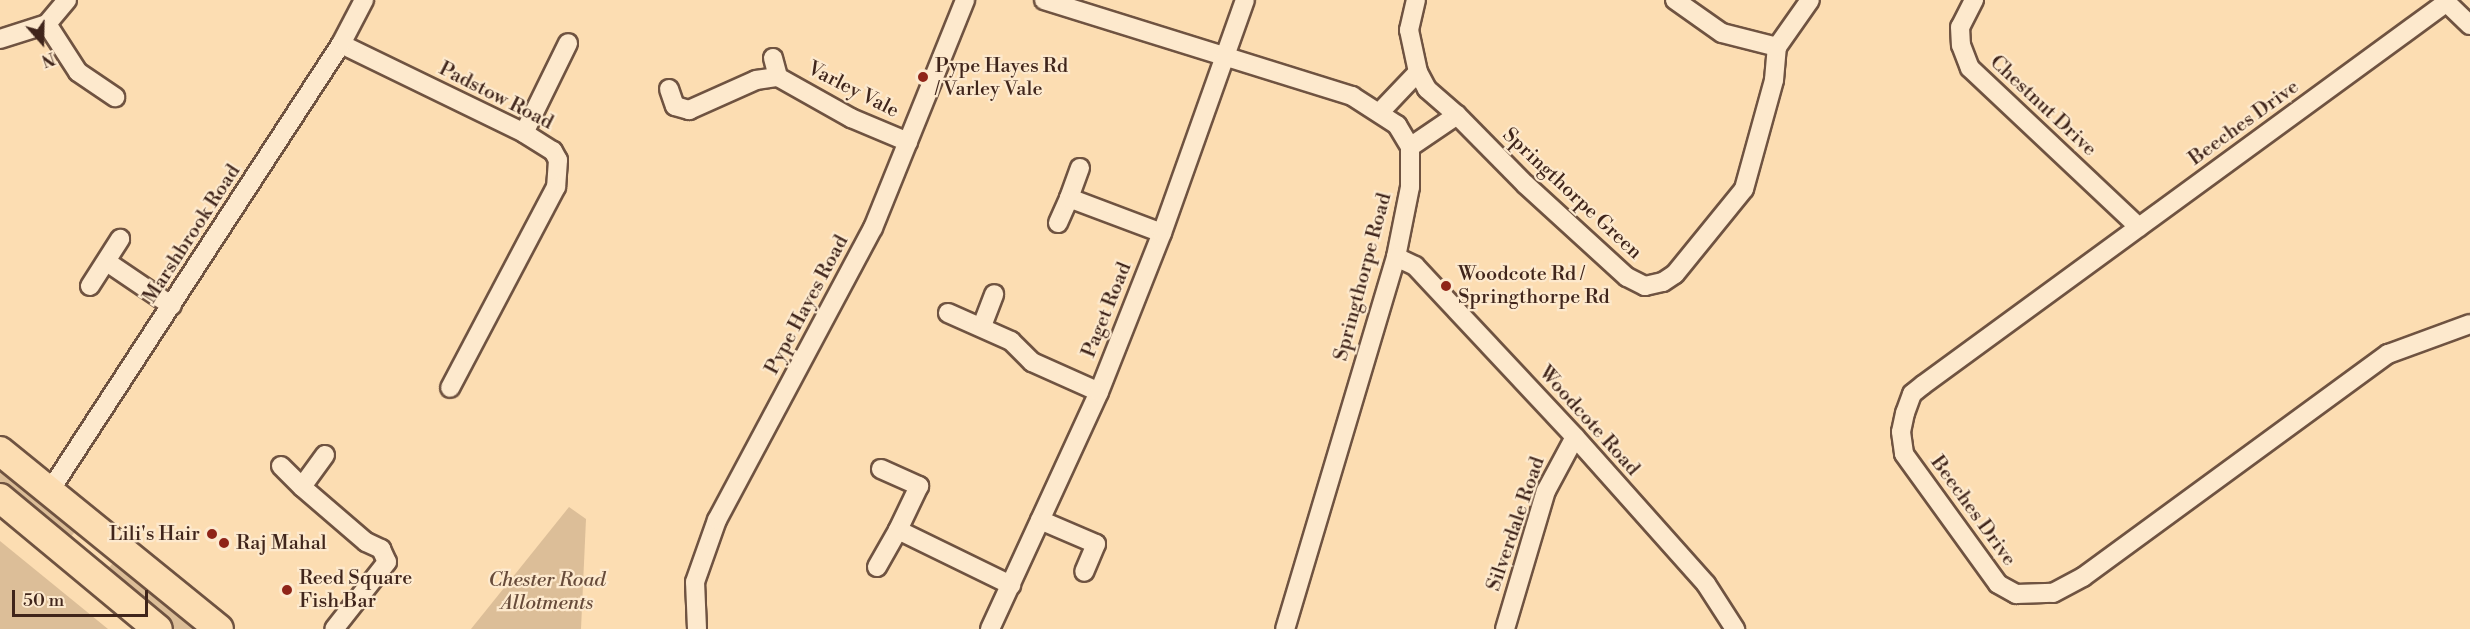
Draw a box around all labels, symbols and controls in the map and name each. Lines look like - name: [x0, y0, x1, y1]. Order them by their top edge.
- north arrow: [12, 12, 72, 72]
- text: N: [39, 47, 58, 70]
- street label: Chestnut Drive: [1985, 50, 2101, 162]
- place label: Pype Hayes Rd / Varley Vale: [935, 54, 1068, 101]
- street label: Padstow Road: [435, 57, 557, 135]
- street label: Varley Vale: [803, 57, 903, 123]
- marker: Pype Hayes Rd / Varley Vale: [916, 70, 930, 84]
- street label: Beeches Drive: [2184, 75, 2304, 171]
- street label: Springthorpe Green: [1497, 123, 1647, 265]
- street label: Marshbrook Road: [138, 160, 246, 308]
- street label: Springthorpe Road: [1329, 190, 1397, 364]
- street label: Pype Hayes Road: [760, 231, 854, 379]
- street label: Paget Road: [1077, 259, 1137, 361]
- place label: Woodcote Rd / Springthorpe Rd: [1458, 262, 1610, 309]
- marker: Woodcote Rd / Springthorpe Rd: [1439, 279, 1453, 293]
- street label: Woodcote Road: [1533, 361, 1645, 481]
- street label: Beeches Drive: [1925, 451, 2021, 571]
- street label: Silverdale Road: [1482, 454, 1550, 594]
- place label: Lili's Hair: [109, 522, 200, 546]
- marker: Lili's Hair: [205, 527, 219, 541]
- place label: Raj Mahal: [236, 531, 327, 555]
- marker: Raj Mahal: [217, 536, 231, 550]
- place label: Reed Square Fish Bar: [299, 566, 412, 613]
- park label: Chester Road Allotments: [489, 568, 605, 615]
- scale bar: [15, 578, 152, 616]
- marker: Reed Square Fish Bar: [280, 583, 294, 597]
- text: 50 m: [23, 589, 64, 612]

